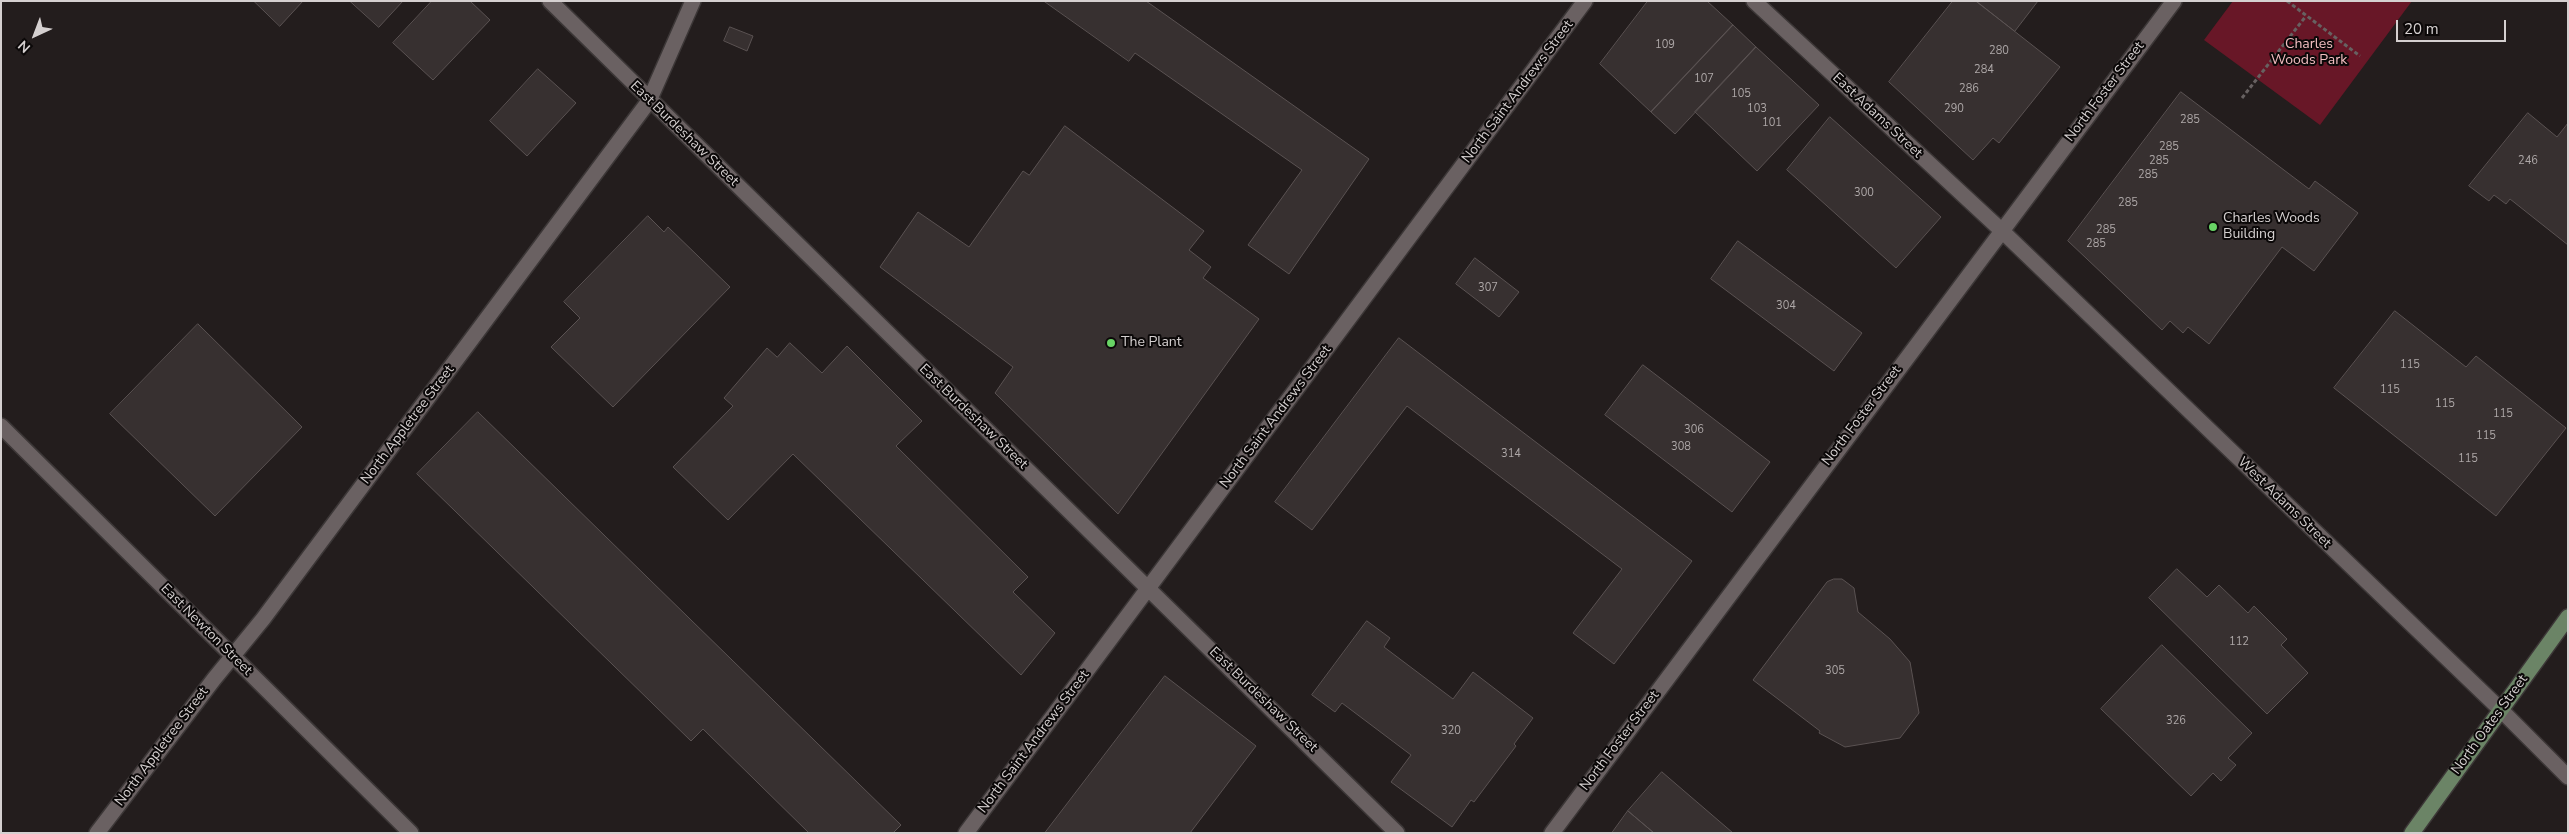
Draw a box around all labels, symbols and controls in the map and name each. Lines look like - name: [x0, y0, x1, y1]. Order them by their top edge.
- north arrow: [10, 10, 60, 60]
- scale bar: [2399, 10, 2509, 42]
- street label: North Saint Andrews Street: [1459, 17, 1577, 167]
- text: 20 m: [2404, 19, 2439, 39]
- text: N: [14, 36, 35, 57]
- park label: Charles Woods Park: [2271, 37, 2347, 70]
- house number: 109: [1655, 38, 1675, 52]
- street label: North Foster Street: [2062, 39, 2148, 145]
- house number: 280: [1989, 44, 2009, 58]
- house number: 284: [1974, 63, 1994, 77]
- street label: East Adams Street: [1829, 70, 1925, 162]
- house number: 107: [1694, 72, 1714, 86]
- street label: East Burdeshaw Street: [626, 78, 742, 190]
- house number: 286: [1959, 82, 1979, 96]
- house number: 105: [1731, 87, 1751, 101]
- house number: 103: [1747, 102, 1767, 116]
- house number: 290: [1944, 102, 1964, 116]
- house number: 285: [2180, 113, 2200, 127]
- house number: 101: [1762, 116, 1782, 130]
- house number: 285: [2159, 140, 2179, 154]
- house number: 285: [2149, 154, 2169, 168]
- house number: 246: [2518, 154, 2538, 168]
- house number: 285: [2138, 168, 2158, 182]
- house number: 300: [1854, 186, 1874, 200]
- house number: 285: [2118, 196, 2138, 210]
- place label: Charles Woods Building: [2223, 211, 2320, 243]
- marker: Charles Woods Building: [2207, 221, 2219, 233]
- house number: 285: [2096, 223, 2116, 237]
- house number: 285: [2086, 237, 2106, 251]
- house number: 307: [1478, 281, 1498, 295]
- house number: 304: [1776, 299, 1796, 313]
- place label: The Plant: [1121, 335, 1182, 351]
- marker: The Plant: [1105, 337, 1117, 349]
- street label: North Saint Andrews Street: [1217, 342, 1335, 492]
- house number: 115: [2400, 358, 2420, 372]
- street label: East Burdeshaw Street: [915, 361, 1031, 473]
- street label: North Appletree Street: [358, 362, 458, 488]
- street label: North Foster Street: [1819, 363, 1905, 469]
- house number: 115: [2380, 383, 2400, 397]
- house number: 115: [2435, 397, 2455, 411]
- house number: 115: [2493, 407, 2513, 421]
- house number: 306: [1684, 423, 1704, 437]
- house number: 115: [2476, 429, 2496, 443]
- house number: 308: [1671, 440, 1691, 454]
- house number: 314: [1501, 447, 1521, 461]
- house number: 115: [2458, 452, 2478, 466]
- street label: West Adams Street: [2234, 454, 2334, 552]
- street label: East Newton Street: [157, 581, 255, 679]
- house number: 112: [2229, 635, 2249, 649]
- street label: East Burdeshaw Street: [1205, 644, 1321, 756]
- house number: 305: [1825, 664, 1845, 678]
- street label: North Saint Andrews Street: [975, 667, 1093, 817]
- street label: North Oates Street: [2448, 672, 2532, 778]
- street label: North Appletree Street: [112, 684, 212, 810]
- street label: North Foster Street: [1577, 688, 1663, 794]
- house number: 326: [2166, 714, 2186, 728]
- house number: 320: [1441, 724, 1461, 738]

